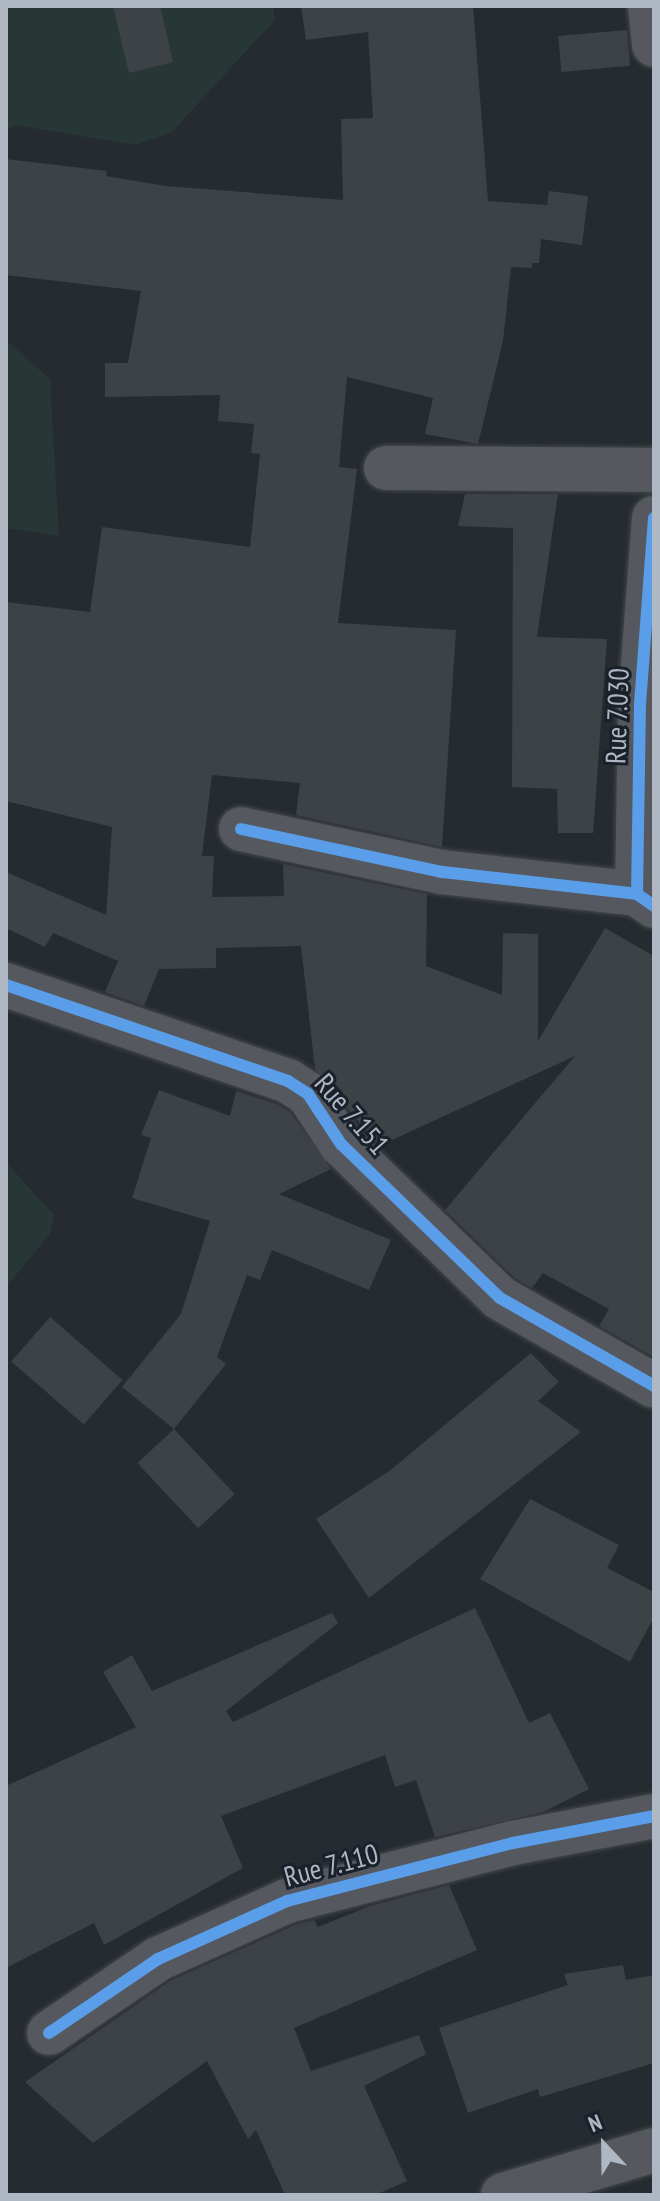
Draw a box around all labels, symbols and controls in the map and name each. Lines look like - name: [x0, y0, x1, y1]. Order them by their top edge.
- street label: Rue 7.030: [599, 667, 635, 765]
- street label: Rue 7.151: [308, 1067, 396, 1161]
- street label: Rue 7.110: [280, 1836, 382, 1894]
- north arrow: [564, 2105, 644, 2185]
- text: N: [584, 2108, 606, 2138]

